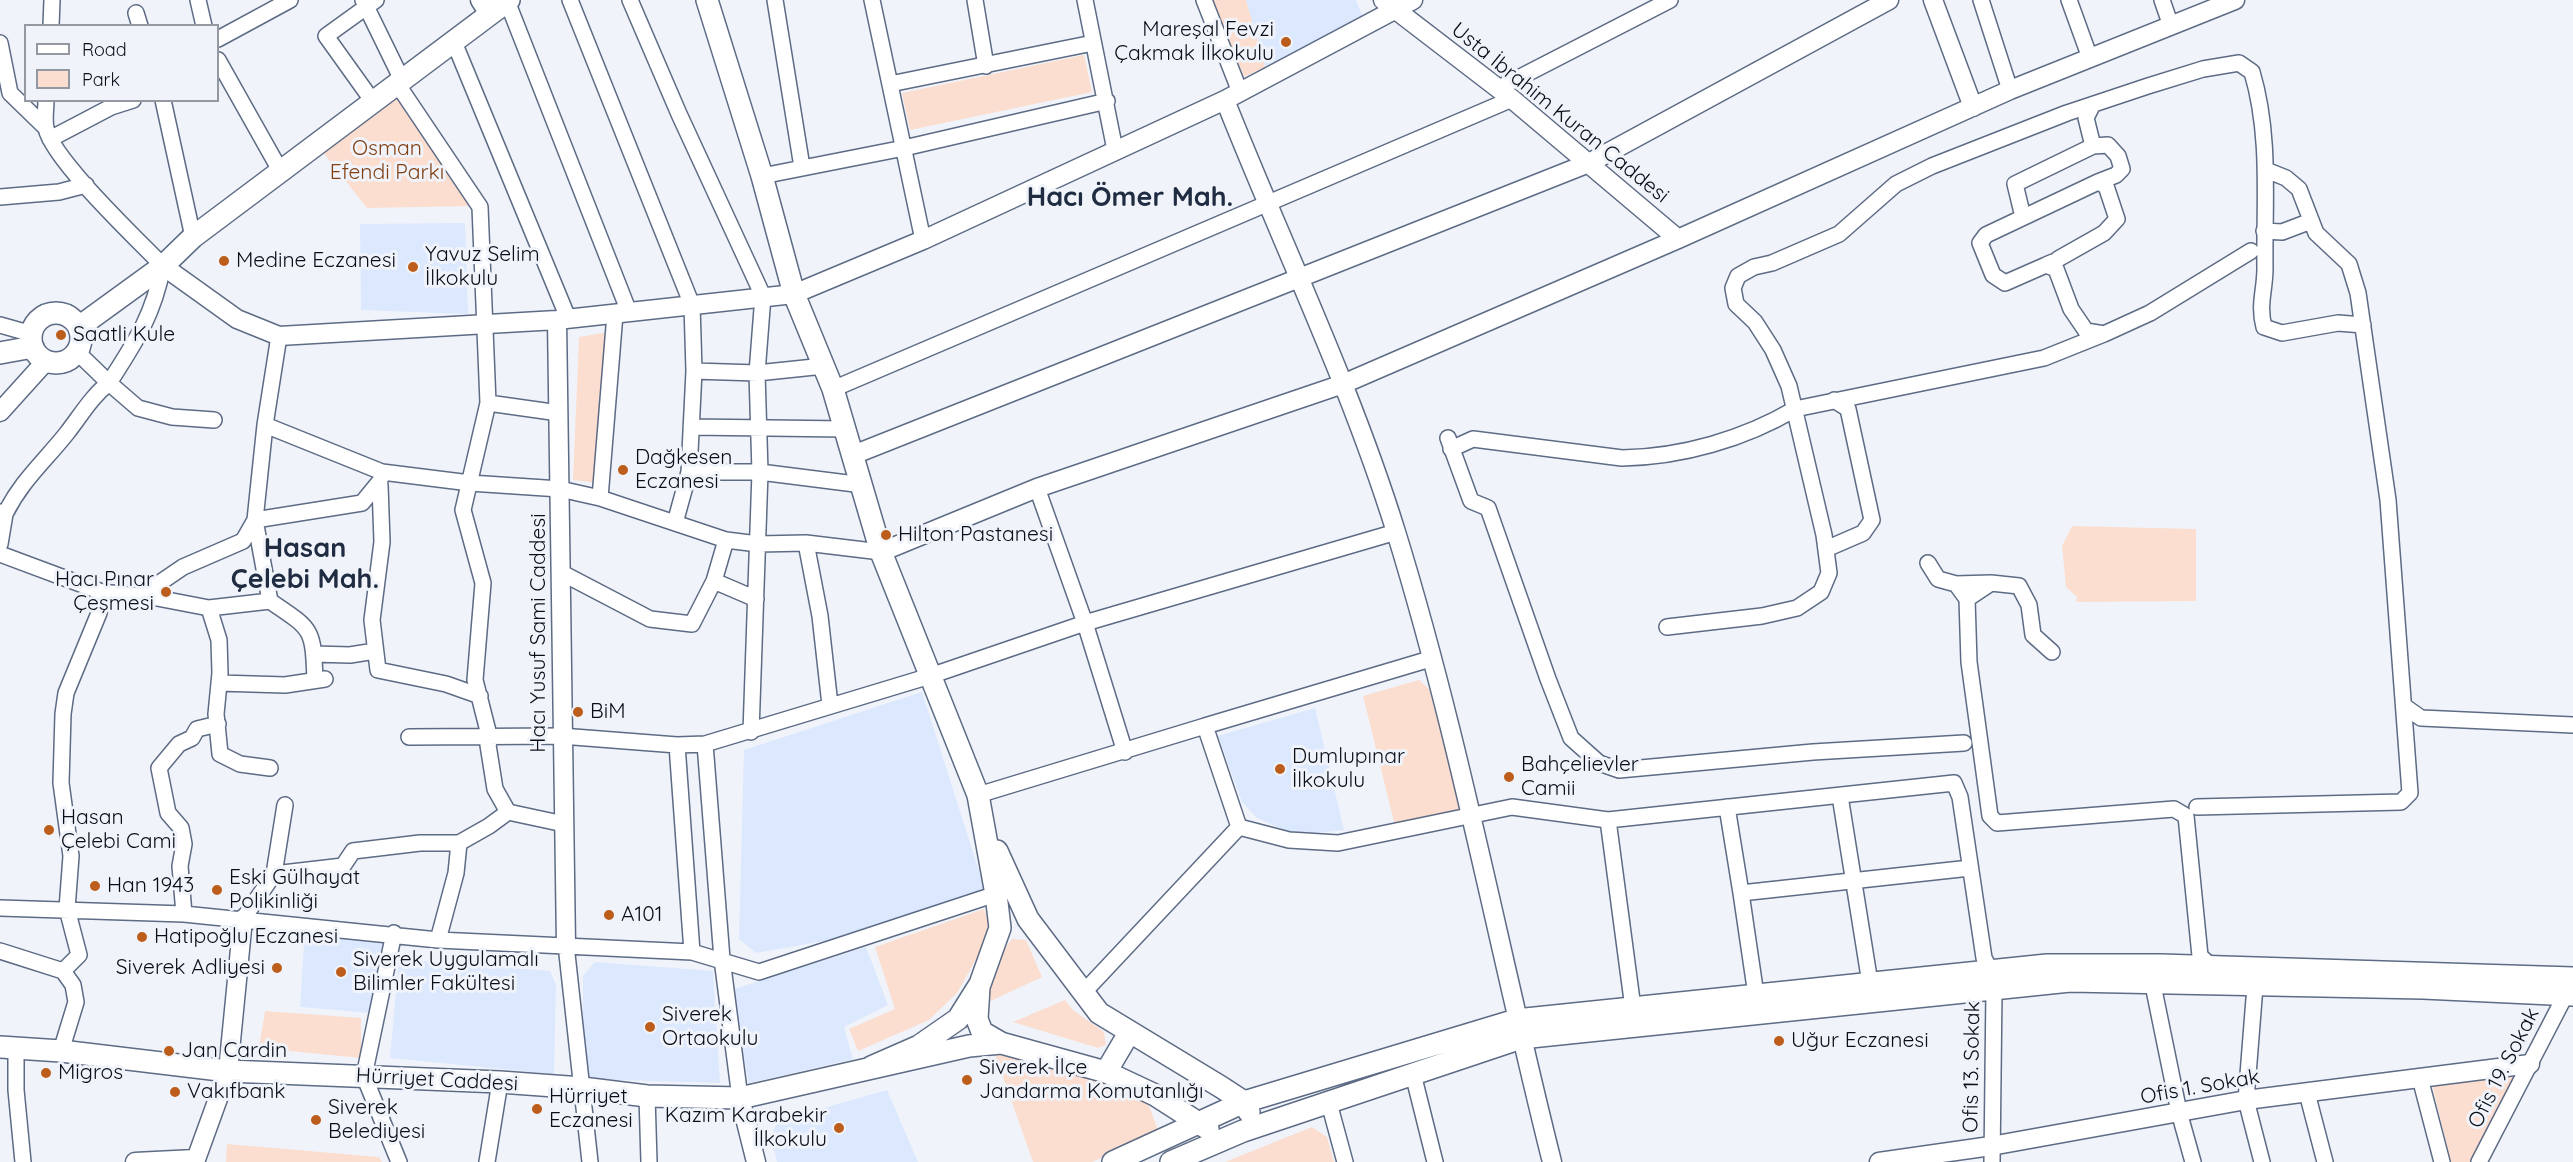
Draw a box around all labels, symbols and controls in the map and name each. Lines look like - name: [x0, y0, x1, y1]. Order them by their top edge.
- place label: Mareşal Fevzi Çakmak İlkokulu: [1114, 17, 1274, 67]
- street label: Usta İbrahim Kuran Caddesi: [1446, 17, 1674, 209]
- legend: [24, 24, 219, 102]
- marker: Mareşal Fevzi Çakmak İlkokulu: [1279, 35, 1293, 49]
- text: Road: [82, 38, 127, 61]
- text: Park: [82, 68, 120, 91]
- park label: Osman Efendi Parkı: [330, 136, 444, 186]
- district label: Hacı Ömer Mah.: [1027, 182, 1233, 214]
- place label: Yavuz Selim İlkokulu: [425, 242, 540, 292]
- place label: Medine Eczanesi: [236, 248, 396, 274]
- marker: Medine Eczanesi: [217, 254, 231, 268]
- marker: Yavuz Selim İlkokulu: [406, 260, 420, 274]
- place label: Saatli Kule: [73, 322, 175, 348]
- marker: Saatli Kule: [54, 328, 68, 342]
- place label: Dağkesen Eczanesi: [635, 445, 732, 495]
- marker: Dağkesen Eczanesi: [616, 463, 630, 477]
- street label: Hacı Yusuf Sami Caddesi: [526, 513, 552, 753]
- place label: Hilton Pastanesi: [898, 522, 1053, 548]
- marker: Hilton Pastanesi: [879, 528, 893, 542]
- district label: Hasan Çelebi Mah.: [231, 533, 379, 596]
- place label: Hacı Pınar Çeşmesi: [55, 567, 154, 617]
- marker: Hacı Pınar Çeşmesi: [159, 585, 173, 599]
- place label: BiM: [590, 699, 626, 725]
- marker: BiM: [571, 705, 585, 719]
- place label: Dumlupınar İlkokulu: [1292, 744, 1405, 794]
- place label: Bahçelievler Camii: [1521, 752, 1639, 802]
- marker: Dumlupınar İlkokulu: [1273, 762, 1287, 776]
- marker: Bahçelievler Camii: [1502, 770, 1516, 784]
- place label: Hasan Çelebi Cami: [61, 805, 176, 855]
- marker: Hasan Çelebi Cami: [42, 823, 56, 837]
- place label: Eski Gülhayat Polikinliği: [229, 865, 360, 915]
- place label: Han 1943: [107, 873, 194, 899]
- marker: Han 1943: [88, 879, 102, 893]
- marker: Eski Gülhayat Polikinliği: [210, 883, 224, 897]
- place label: A101: [621, 902, 663, 928]
- marker: A101: [602, 908, 616, 922]
- place label: Hatipoğlu Eczanesi: [154, 924, 338, 950]
- marker: Hatipoğlu Eczanesi: [135, 930, 149, 944]
- place label: Siverek Uygulamalı Bilimler Fakültesi: [353, 947, 539, 997]
- place label: Siverek Adliyesi: [116, 955, 265, 981]
- marker: Siverek Adliyesi: [270, 961, 284, 975]
- marker: Siverek Uygulamalı Bilimler Fakültesi: [334, 965, 348, 979]
- street label: Ofis 13. Sokak: [1958, 1001, 1986, 1133]
- place label: Siverek Ortaokulu: [662, 1002, 758, 1052]
- street label: Ofis 19. Sokak: [2463, 1004, 2545, 1132]
- marker: Siverek Ortaokulu: [643, 1020, 657, 1034]
- place label: Uğur Eczanesi: [1791, 1028, 1929, 1054]
- marker: Uğur Eczanesi: [1772, 1034, 1786, 1048]
- place label: Jan Cardin: [181, 1038, 287, 1064]
- marker: Jan Cardin: [162, 1044, 176, 1058]
- place label: Siverek İlçe Jandarma Komutanlığı: [979, 1055, 1203, 1105]
- place label: Migros: [58, 1060, 123, 1086]
- street label: Hürriyet Caddesi: [355, 1063, 519, 1097]
- street label: Ofis 1. Sokak: [2138, 1064, 2262, 1110]
- marker: Migros: [39, 1066, 53, 1080]
- marker: Siverek İlçe Jandarma Komutanlığı: [960, 1073, 974, 1087]
- place label: Vakıfbank: [187, 1079, 286, 1105]
- place label: Hürriyet Eczanesi: [549, 1084, 633, 1134]
- marker: Vakıfbank: [168, 1085, 182, 1099]
- place label: Siverek Belediyesi: [328, 1095, 425, 1145]
- marker: Hürriyet Eczanesi: [530, 1102, 544, 1116]
- place label: Kazım Karabekir İlkokulu: [665, 1103, 827, 1153]
- marker: Siverek Belediyesi: [309, 1113, 323, 1127]
- marker: Kazım Karabekir İlkokulu: [832, 1121, 846, 1135]

